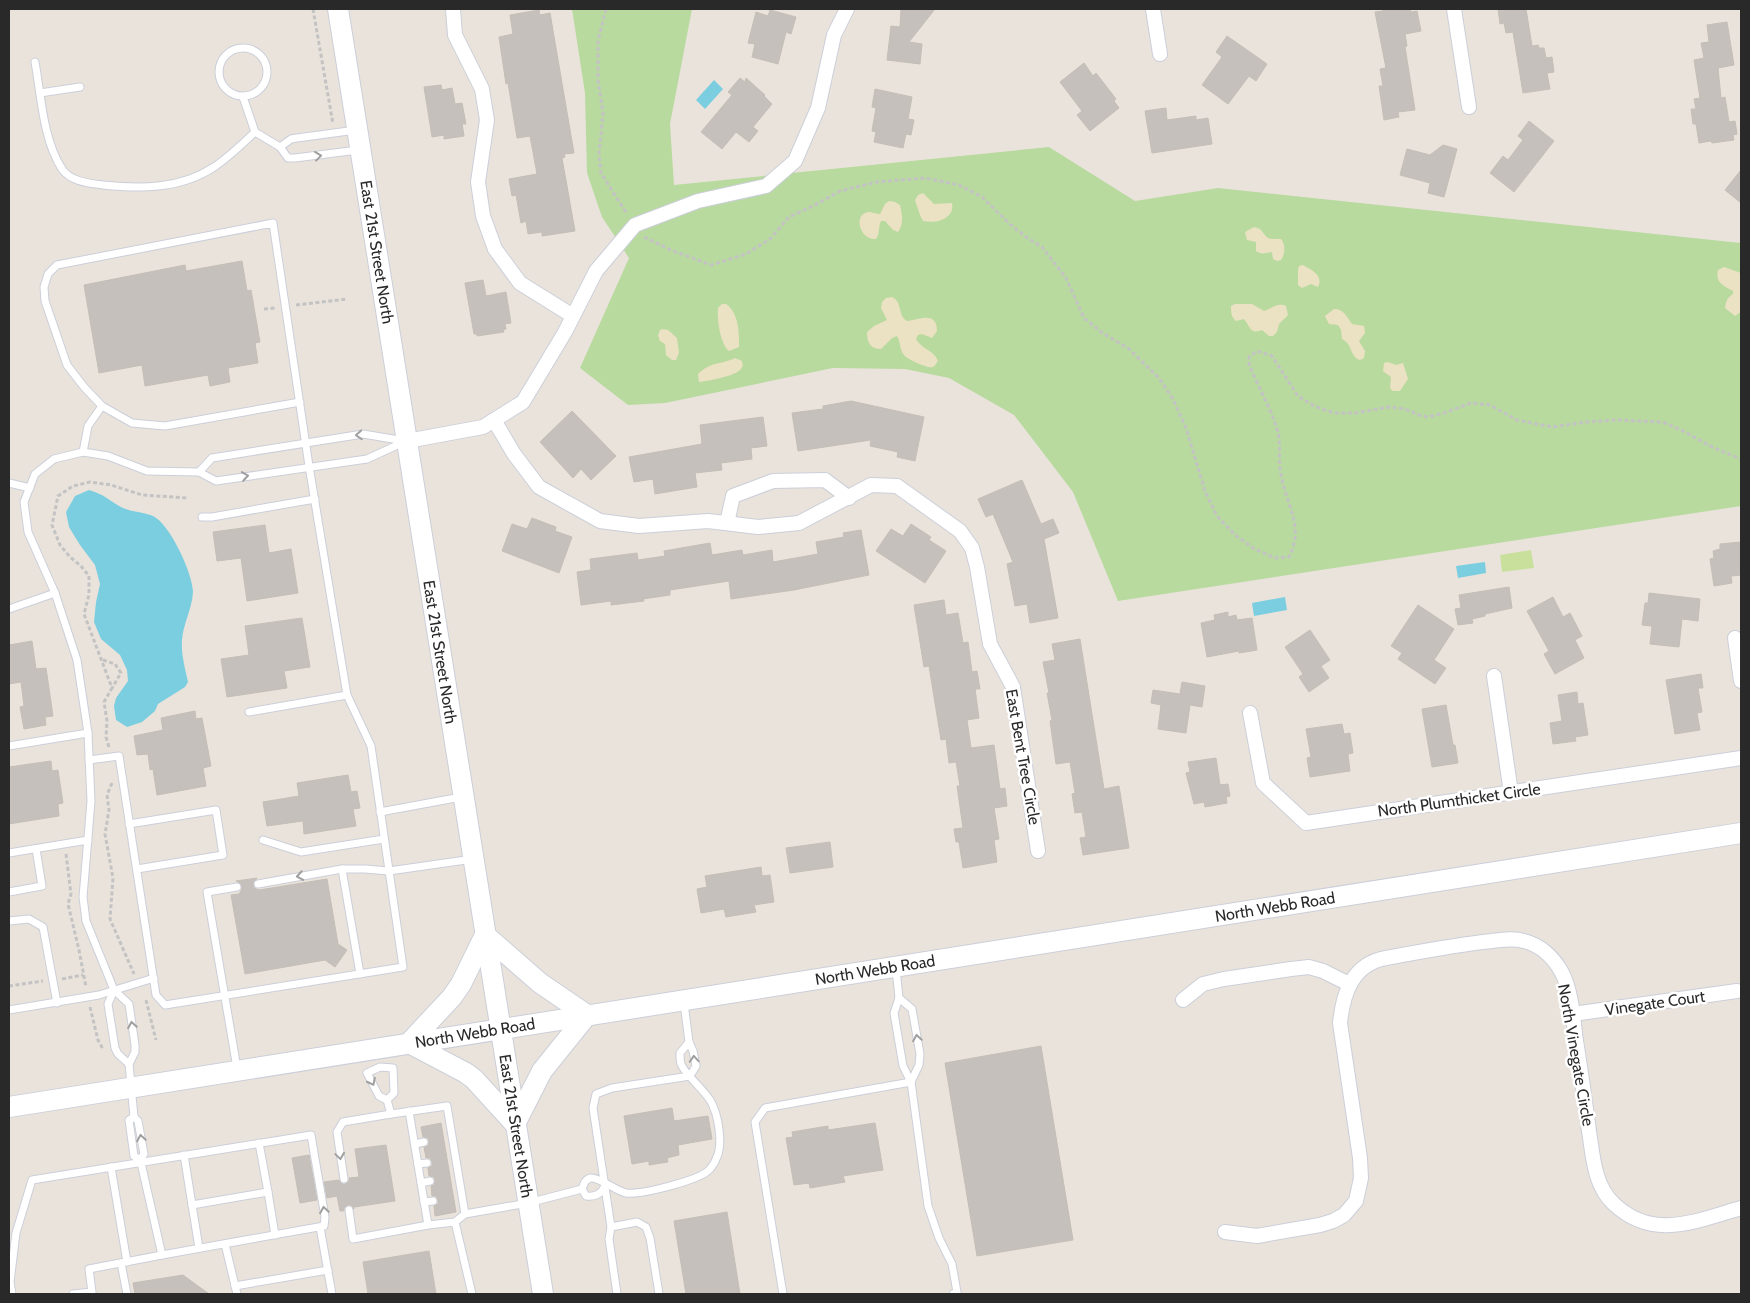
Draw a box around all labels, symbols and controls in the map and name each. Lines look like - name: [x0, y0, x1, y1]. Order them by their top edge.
- one-way arrow: [313, 151, 322, 161]
- street label: East 21st Street North: [356, 179, 398, 325]
- one-way arrow: [354, 429, 362, 440]
- one-way arrow: [241, 472, 250, 482]
- street label: East 21st Street North: [419, 579, 461, 725]
- street label: East Bent Tree Circle: [1002, 688, 1044, 826]
- street label: North Plumthicket Circle: [1376, 779, 1542, 821]
- one-way arrow: [295, 871, 304, 881]
- street label: North Webb Road: [1214, 888, 1336, 926]
- street label: North Webb Road: [814, 951, 936, 989]
- street label: North Vinegate Circle: [1554, 982, 1598, 1128]
- street label: Vinegate Court: [1604, 986, 1707, 1019]
- street label: North Webb Road: [414, 1014, 536, 1052]
- one-way arrow: [127, 1021, 138, 1029]
- one-way arrow: [913, 1033, 923, 1042]
- street label: East 21st Street North: [495, 1053, 537, 1199]
- one-way arrow: [689, 1055, 700, 1063]
- one-way arrow: [366, 1077, 376, 1086]
- one-way arrow: [136, 1134, 147, 1142]
- one-way arrow: [335, 1151, 345, 1160]
- one-way arrow: [319, 1205, 330, 1213]

